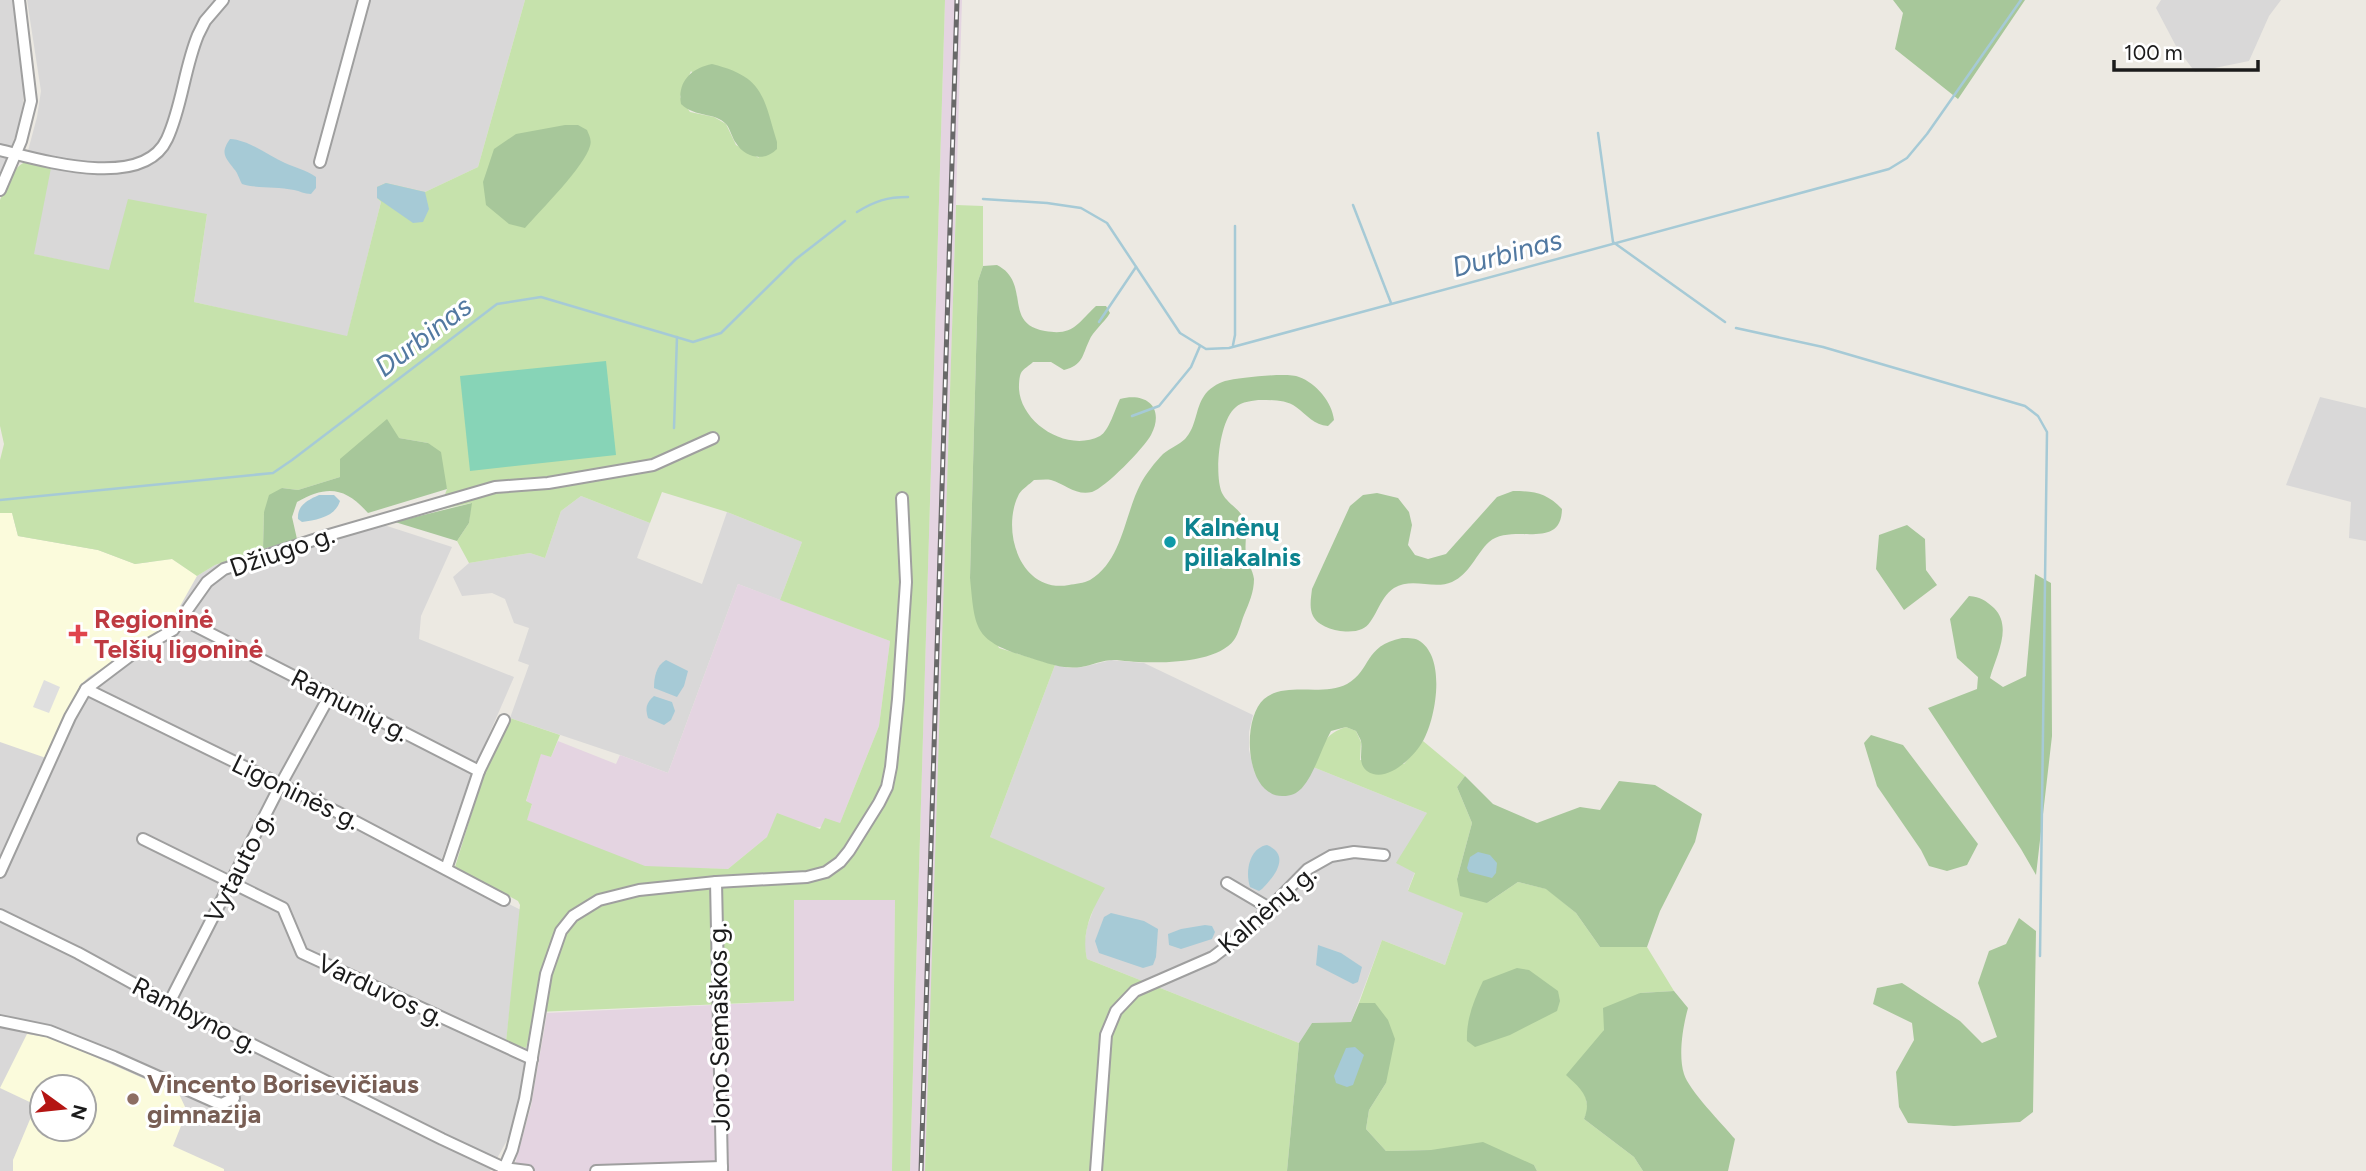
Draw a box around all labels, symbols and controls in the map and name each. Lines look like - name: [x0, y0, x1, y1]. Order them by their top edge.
- scale bar: [2114, 28, 2258, 72]
- text: 100 m: [2124, 40, 2183, 65]
- water label: Durbinas: [1448, 222, 1566, 284]
- water label: Durbinas: [368, 289, 478, 383]
- place label: Kalnėnų piliakalnis: [1184, 511, 1301, 573]
- street label: Džiugo g.: [225, 518, 339, 584]
- marker: Kalnėnų piliakalnis: [1162, 534, 1178, 550]
- place label: Regioninė Telšių ligoninė: [94, 603, 263, 665]
- marker: Regioninė Telšių ligoninė: [68, 624, 88, 644]
- street label: Ramunių g.: [286, 662, 414, 748]
- street label: Ligoninės g.: [227, 747, 365, 837]
- street label: Vytauto g.: [197, 806, 281, 928]
- street label: Kalnėnų g.: [1211, 858, 1323, 960]
- street label: Jono Semaškos g.: [701, 922, 737, 1132]
- street label: Varduvos g.: [312, 947, 450, 1033]
- street label: Rambyno g.: [127, 970, 263, 1060]
- place label: Vincento Borisevičiaus gimnazija: [147, 1068, 419, 1130]
- north arrow: [28, 1073, 98, 1143]
- marker: Vincento Borisevičiaus gimnazija: [125, 1091, 141, 1107]
- text: N: [66, 1102, 92, 1122]

